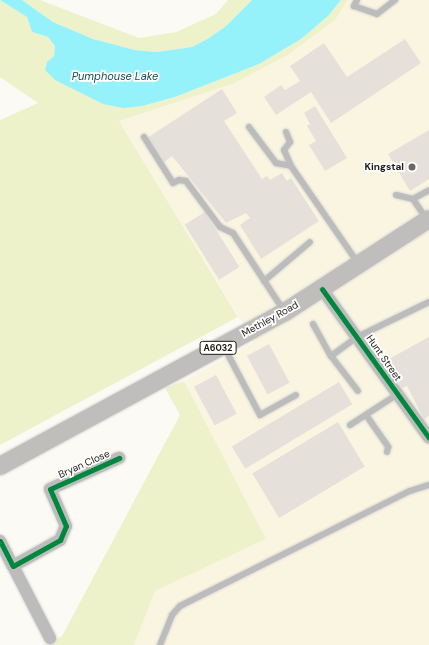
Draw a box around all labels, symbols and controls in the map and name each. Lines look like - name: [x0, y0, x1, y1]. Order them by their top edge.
- water label: Pumphouse Lake: [72, 69, 158, 83]
- place label: Kingstal: [365, 161, 404, 173]
- marker: Kingstal: [407, 162, 417, 172]
- street label: Methley Road: [240, 299, 300, 339]
- street label: Hunt Street: [364, 333, 404, 383]
- road number: A6032: [199, 341, 237, 355]
- street label: Bryan Close: [57, 447, 111, 481]

